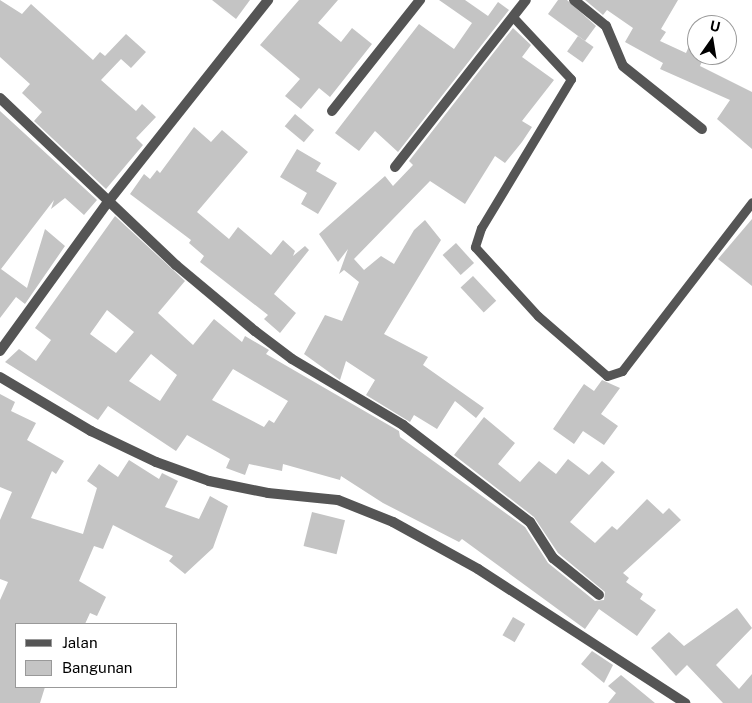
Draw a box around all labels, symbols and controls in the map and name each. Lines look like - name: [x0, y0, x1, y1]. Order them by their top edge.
- north arrow: [687, 15, 737, 65]
- text: U: [708, 17, 722, 35]
- legend: [15, 623, 178, 688]
- text: Jalan: [62, 634, 98, 651]
- text: Bangunan: [62, 659, 133, 676]

